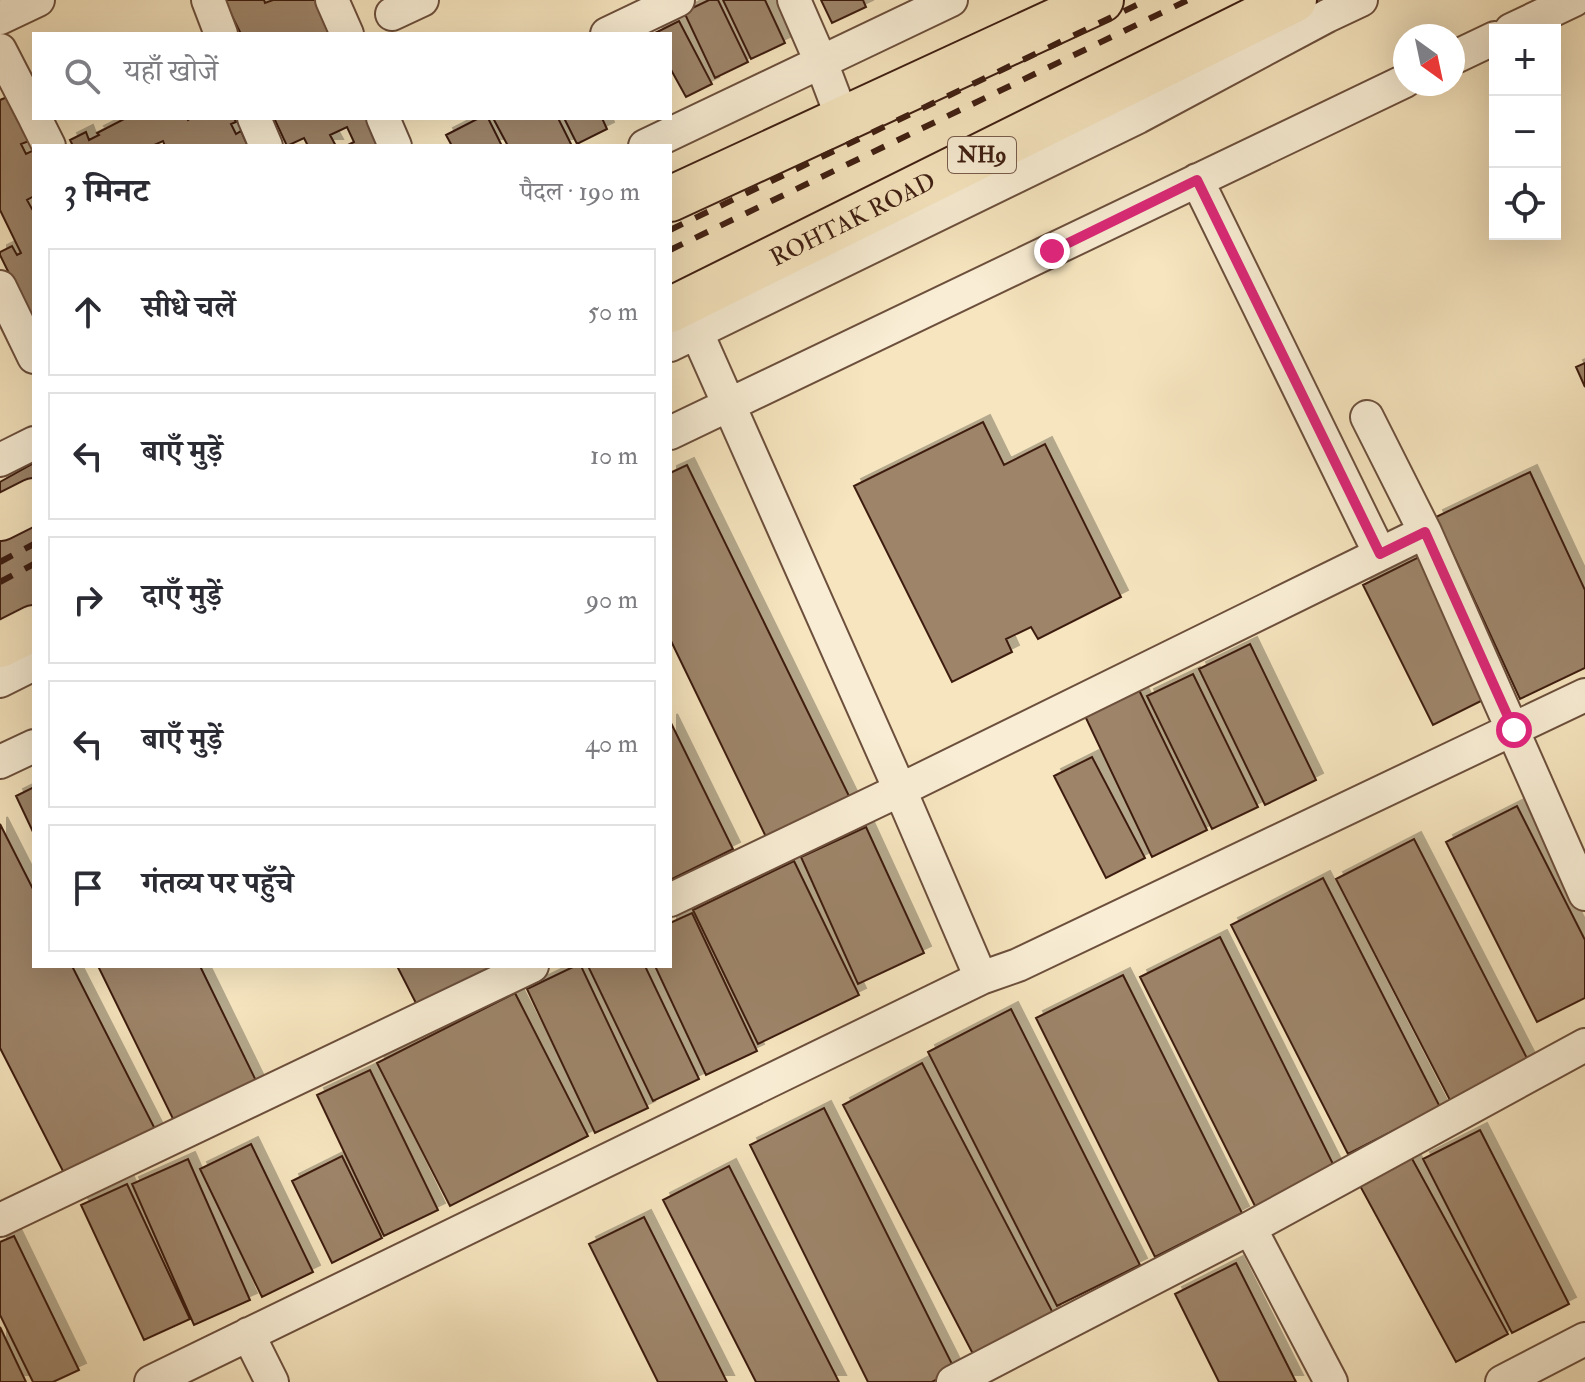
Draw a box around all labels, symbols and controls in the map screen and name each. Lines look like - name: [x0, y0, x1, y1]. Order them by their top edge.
- north arrow: [1393, 24, 1465, 96]
- map controls: [1489, 24, 1561, 240]
- button: +: [1489, 24, 1561, 96]
- search box: [32, 32, 672, 120]
- text: यहाँ खोजें: [124, 53, 218, 90]
- icon: search: [60, 54, 104, 98]
- button: −: [1489, 96, 1561, 168]
- road number: NH9: [948, 137, 1016, 173]
- street label: ROHTAK ROAD: [765, 165, 940, 273]
- button: locate: [1489, 168, 1561, 240]
- text: 3 मिनट: [64, 170, 149, 213]
- text: पैदल · 190 m: [520, 176, 640, 208]
- route end: [1034, 233, 1070, 269]
- text: सीधे चलें: [142, 289, 235, 326]
- icon: ahead: [66, 290, 110, 334]
- text: 50 m: [588, 296, 638, 328]
- text: बाएँ मुड़ें: [142, 433, 223, 470]
- icon: left: [66, 434, 110, 478]
- text: 10 m: [590, 440, 638, 472]
- text: दाएँ मुड़ें: [142, 577, 222, 614]
- icon: right: [66, 578, 110, 622]
- text: 90 m: [586, 584, 638, 616]
- route start: [1496, 712, 1532, 748]
- text: बाएँ मुड़ें: [142, 721, 223, 758]
- icon: left: [66, 722, 110, 766]
- text: 40 m: [585, 728, 638, 760]
- text: गंतव्य पर पहुँचे: [142, 865, 293, 902]
- icon: arrive: [66, 866, 110, 910]

